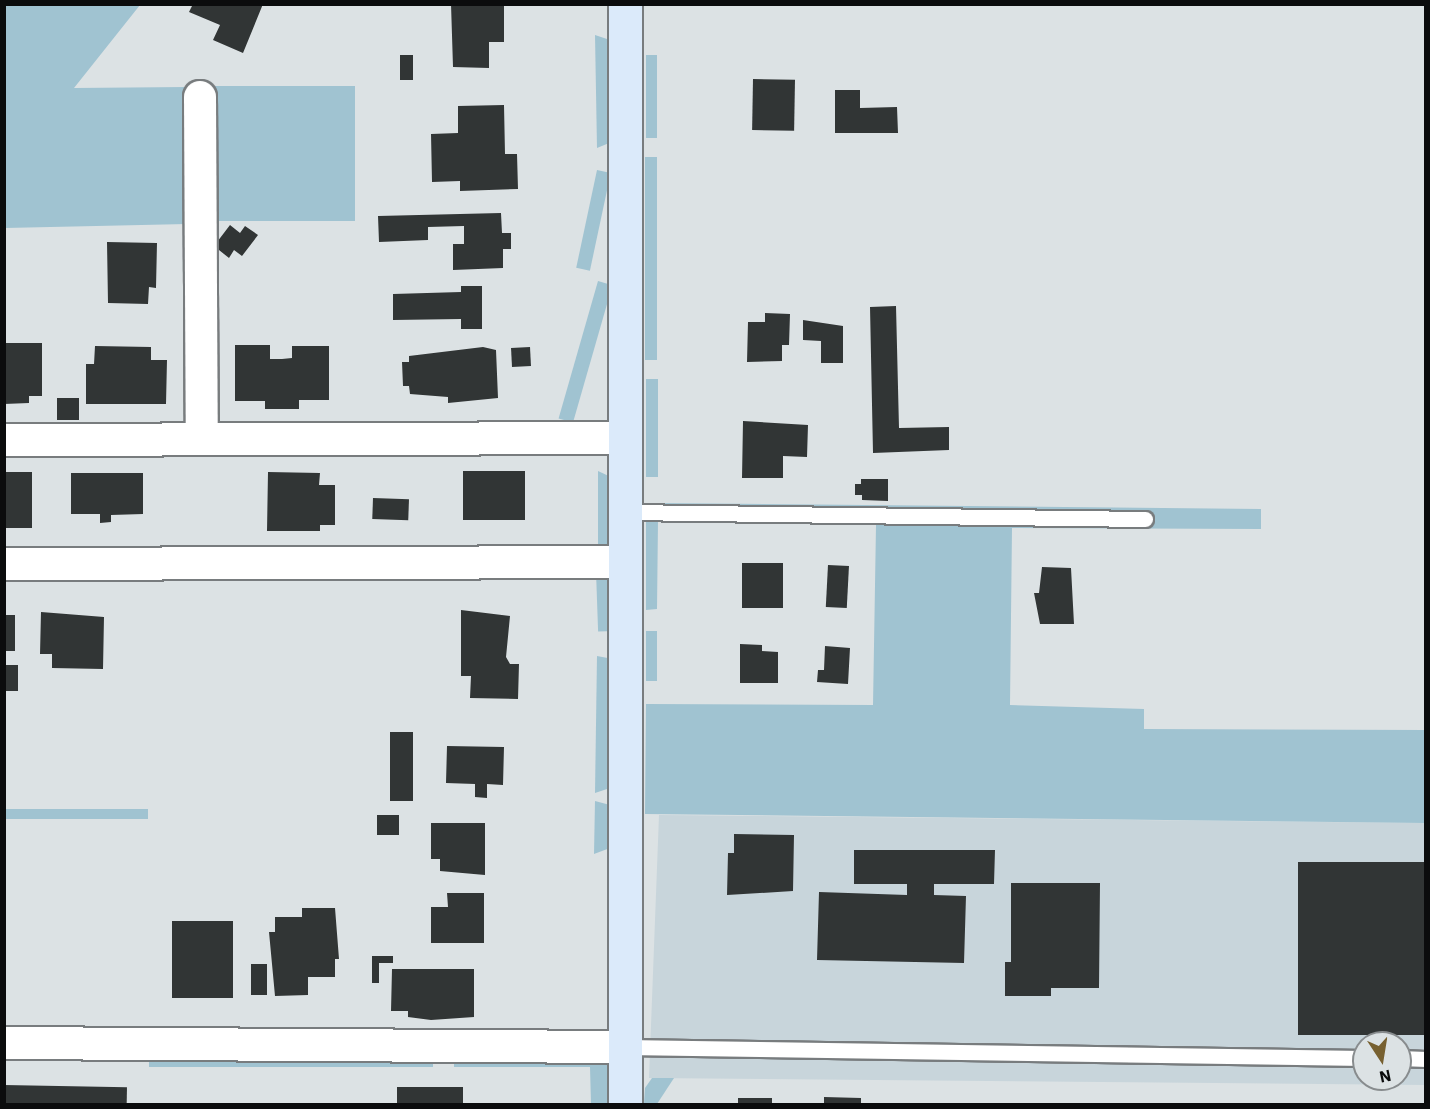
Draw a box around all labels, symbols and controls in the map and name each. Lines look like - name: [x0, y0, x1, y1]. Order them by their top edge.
- north arrow: [1352, 1031, 1412, 1091]
- text: N: [1378, 1066, 1393, 1088]

